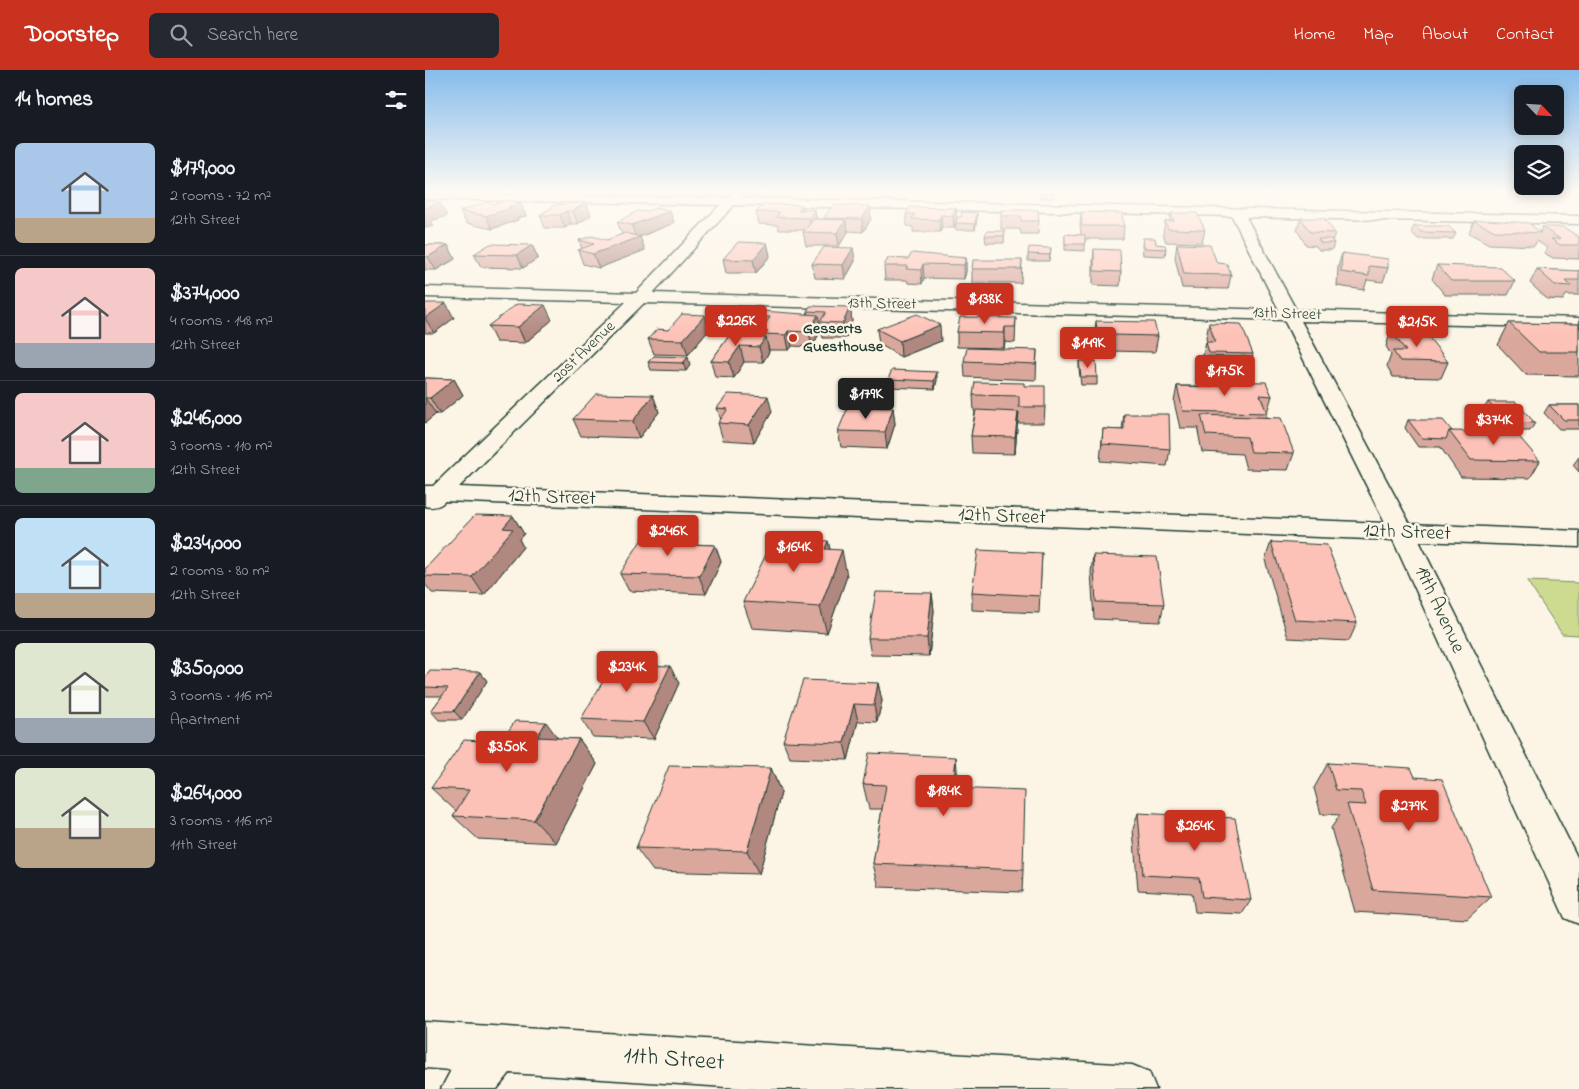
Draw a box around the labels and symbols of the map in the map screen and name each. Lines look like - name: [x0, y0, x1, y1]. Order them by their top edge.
- north arrow: [1514, 85, 1564, 135]
- pin: $138K: [950, 282, 1020, 325]
- street label: 13th Street: [847, 291, 917, 317]
- street label: 13th Street: [1252, 301, 1323, 327]
- pin: $226K: [701, 304, 771, 347]
- pin: $215K: [1382, 306, 1452, 348]
- street label: 20st Avenue: [547, 315, 622, 388]
- place label: Gesserts Guesthouse: [803, 317, 884, 359]
- pin: $149K: [1053, 326, 1123, 369]
- marker: Gesserts Guesthouse: [787, 332, 799, 344]
- pin: $175K: [1190, 354, 1260, 397]
- pin: $179K: [831, 378, 901, 420]
- pin: $374K: [1459, 404, 1529, 446]
- street label: 12th Street: [508, 482, 597, 514]
- street label: 12th Street: [958, 501, 1047, 533]
- pin: $246K: [633, 514, 703, 557]
- street label: 12th Street: [1363, 517, 1452, 549]
- pin: $164K: [759, 530, 829, 573]
- street label: 19th Avenue: [1406, 562, 1472, 658]
- pin: $234K: [592, 650, 662, 693]
- pin: $350K: [472, 730, 542, 773]
- pin: $184K: [909, 774, 979, 817]
- pin: $279K: [1374, 790, 1444, 832]
- pin: $264K: [1160, 810, 1230, 852]
- street label: 11th Street: [622, 1039, 726, 1081]

